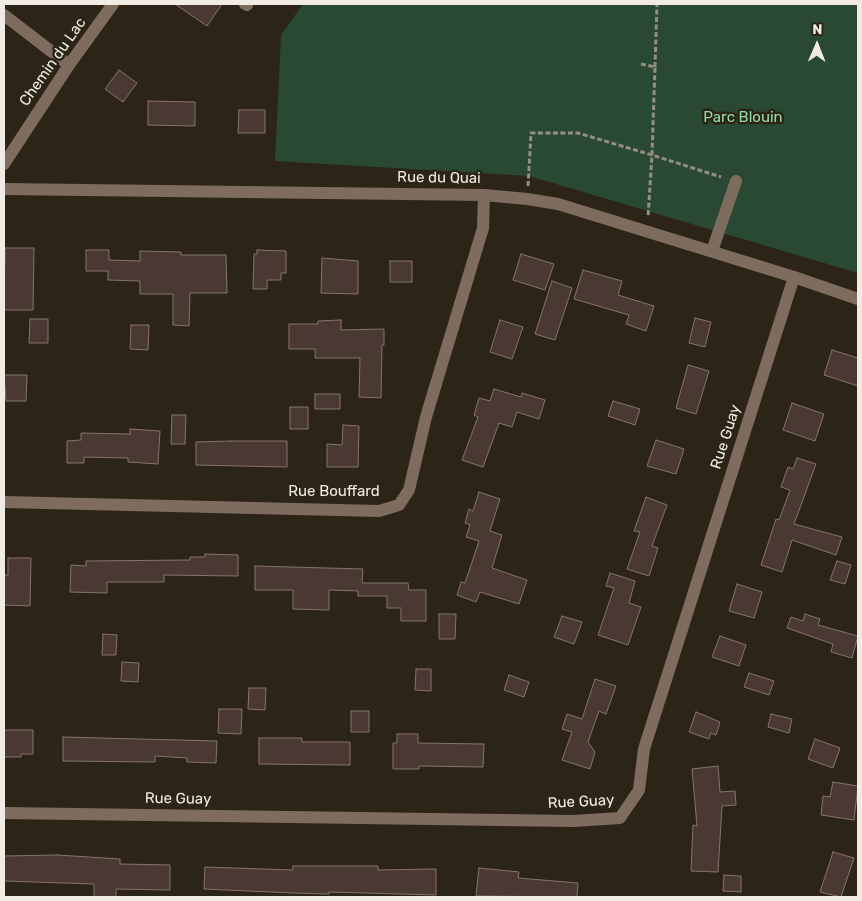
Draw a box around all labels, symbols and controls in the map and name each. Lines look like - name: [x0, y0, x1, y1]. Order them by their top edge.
- street label: Chemin du Lac: [16, 14, 90, 110]
- north arrow: [792, 20, 842, 70]
- text: N: [812, 21, 822, 38]
- park label: Parc Blouin: [703, 109, 783, 127]
- street label: Rue du Quai: [397, 168, 481, 188]
- street label: Rue Guay: [707, 403, 745, 471]
- street label: Rue Bouffard: [288, 483, 380, 501]
- street label: Rue Guay: [145, 789, 211, 809]
- street label: Rue Guay: [547, 791, 615, 813]

